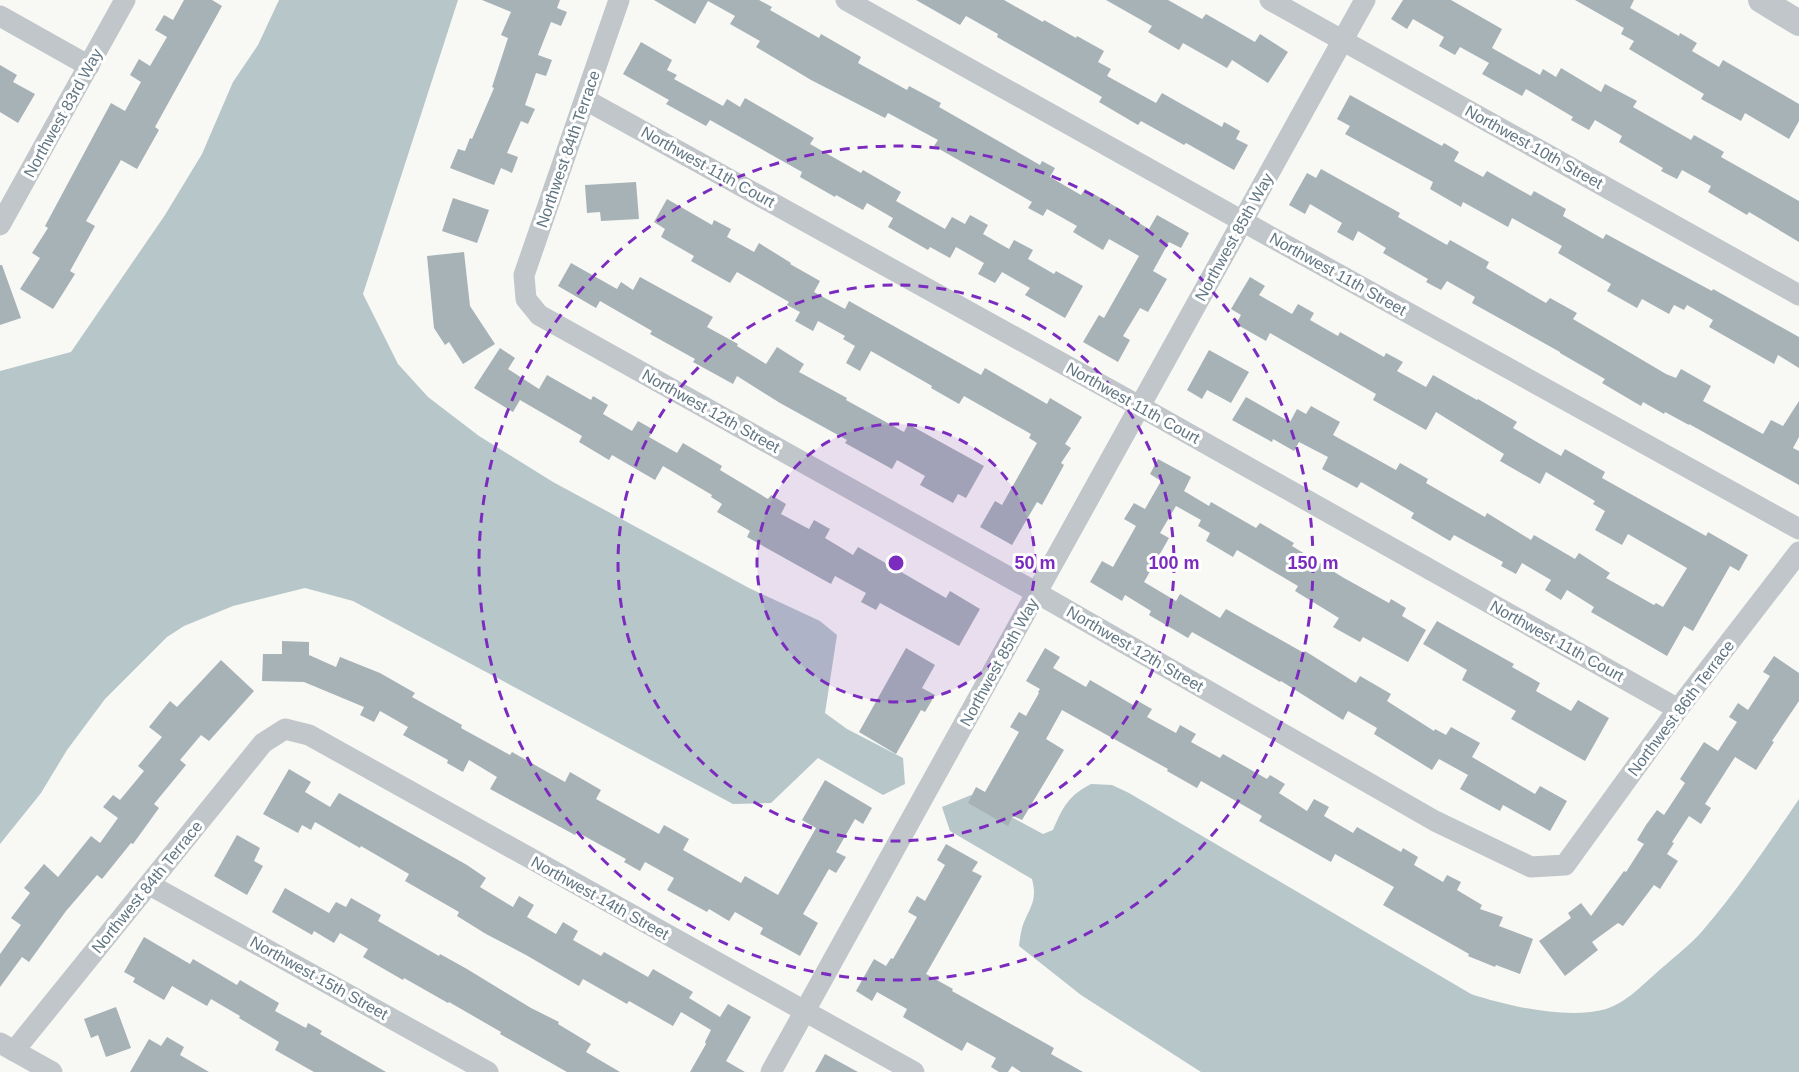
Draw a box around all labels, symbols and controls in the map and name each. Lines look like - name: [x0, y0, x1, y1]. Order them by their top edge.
- street label: Northwest 83rd Way: [21, 46, 105, 180]
- street label: Northwest 84th Terrace: [533, 68, 603, 230]
- street label: Northwest 10th Street: [1462, 102, 1606, 192]
- street label: Northwest 11th Court: [638, 123, 778, 211]
- street label: Northwest 85th Way: [1192, 170, 1276, 304]
- street label: Northwest 11th Street: [1267, 229, 1410, 319]
- street label: Northwest 11th Court: [1063, 359, 1203, 447]
- street label: Northwest 12th Street: [639, 366, 783, 456]
- centre of rings: [886, 553, 906, 573]
- text: 50 m: [1014, 553, 1056, 573]
- text: 100 m: [1148, 553, 1200, 573]
- text: 150 m: [1287, 553, 1339, 573]
- street label: Northwest 85th Way: [957, 595, 1041, 729]
- street label: Northwest 11th Court: [1487, 597, 1627, 685]
- street label: Northwest 12th Street: [1064, 603, 1207, 695]
- street label: Northwest 86th Terrace: [1625, 637, 1738, 779]
- street label: Northwest 84th Terrace: [88, 817, 206, 957]
- street label: Northwest 14th Street: [528, 853, 672, 943]
- street label: Northwest 15th Street: [247, 933, 391, 1023]

